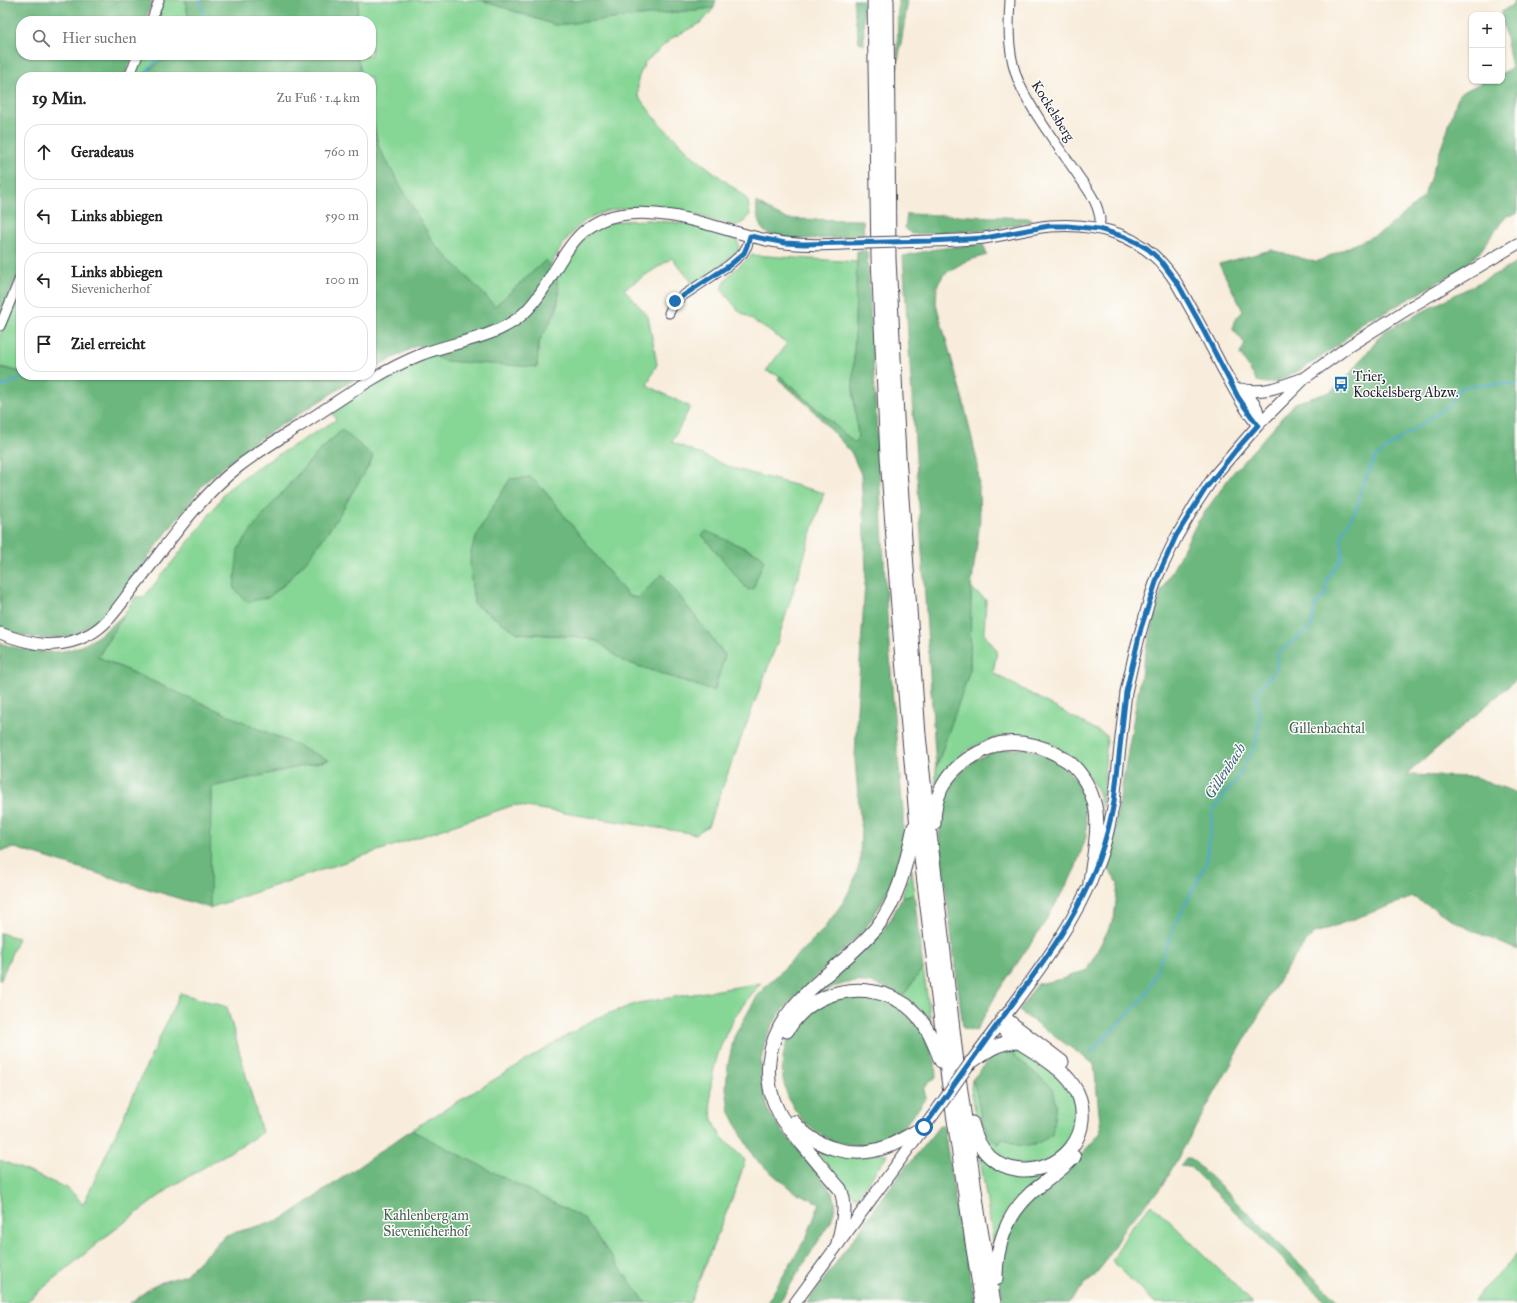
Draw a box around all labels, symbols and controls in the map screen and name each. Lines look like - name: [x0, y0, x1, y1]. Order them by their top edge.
- map controls: [1469, 12, 1505, 84]
- button: +: [1469, 12, 1505, 48]
- search box: [16, 16, 376, 60]
- icon: search: [30, 27, 52, 49]
- text: Hier suchen: [62, 29, 137, 47]
- button: −: [1469, 48, 1505, 84]
- street label: Kockelsberg: [1028, 78, 1079, 145]
- text: 19 Min.: [32, 88, 86, 109]
- text: Zu Fuß · 1.4 km: [277, 90, 360, 106]
- icon: ahead: [33, 141, 55, 163]
- text: Geradeaus: [71, 143, 134, 161]
- text: 760 m: [324, 144, 359, 160]
- icon: left: [33, 205, 55, 227]
- text: Links abbiegen: [71, 207, 163, 225]
- text: 590 m: [325, 208, 359, 224]
- text: Links abbiegen: [71, 263, 163, 281]
- icon: left: [33, 269, 55, 291]
- text: 100 m: [325, 272, 359, 288]
- text: Sievenicherhof: [71, 281, 150, 297]
- route end: [666, 292, 684, 310]
- icon: arrive: [33, 333, 55, 355]
- text: Ziel erreicht: [71, 335, 146, 353]
- place label: Trier, Kockelsberg Abzw.: [1353, 368, 1459, 401]
- bus stop icon: Trier, Kockelsberg Abzw.: [1332, 375, 1350, 393]
- park label: Gillenbachtal: [1289, 720, 1365, 737]
- water label: Gillenbach: [1200, 739, 1250, 802]
- route start: [915, 1118, 933, 1136]
- park label: Kahlenberg am Sievenicherhof: [383, 1207, 471, 1240]

